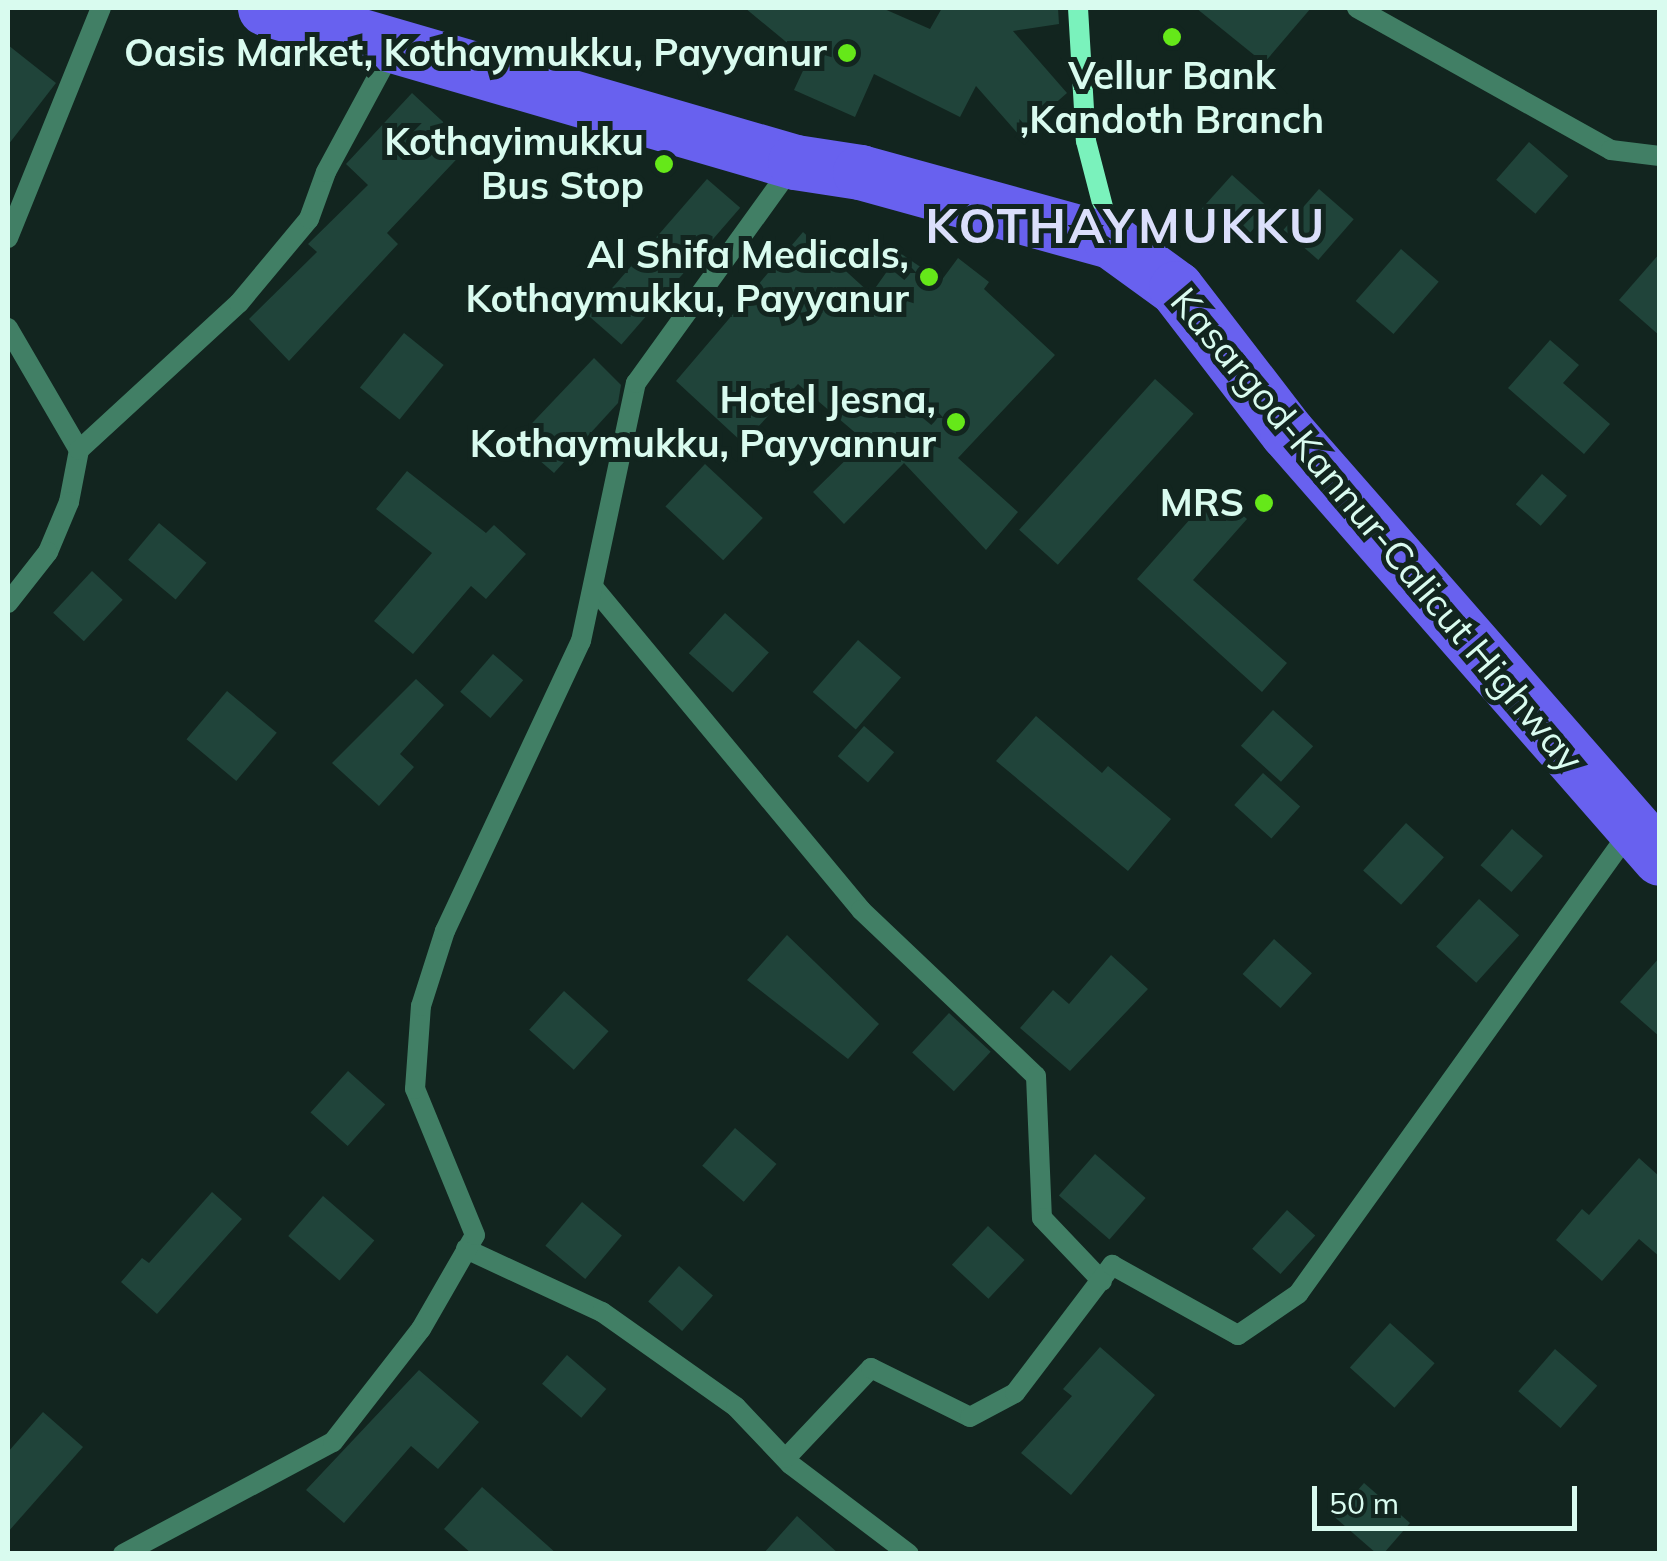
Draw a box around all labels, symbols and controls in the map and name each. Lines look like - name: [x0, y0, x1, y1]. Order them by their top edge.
- marker: Vellur Bank ,Kandoth Branch: [1161, 26, 1183, 48]
- place label: Oasis Market, Kothaymukku, Payyanur: [124, 30, 827, 76]
- marker: Oasis Market, Kothaymukku, Payyanur: [836, 42, 858, 64]
- place label: Vellur Bank ,Kandoth Branch: [1020, 53, 1324, 142]
- place label: Kothayimukku Bus Stop: [384, 119, 644, 208]
- marker: Kothayimukku Bus Stop: [653, 153, 675, 175]
- district label: KOTHAYMUKKU: [925, 197, 1327, 255]
- place label: Al Shifa Medicals, Kothaymukku, Payyanur: [466, 232, 909, 322]
- marker: Al Shifa Medicals, Kothaymukku, Payyanur: [918, 266, 940, 288]
- street label: Kasargod-Kannur-Calicut Highway: [1161, 279, 1593, 781]
- place label: Hotel Jesna, Kothaymukku, Payyannur: [470, 377, 936, 466]
- marker: Hotel Jesna, Kothaymukku, Payyannur: [945, 411, 967, 433]
- place label: MRS: [1160, 480, 1244, 526]
- marker: MRS: [1253, 492, 1275, 514]
- scale bar: [1317, 1466, 1582, 1528]
- text: 50 m: [1329, 1484, 1399, 1522]

